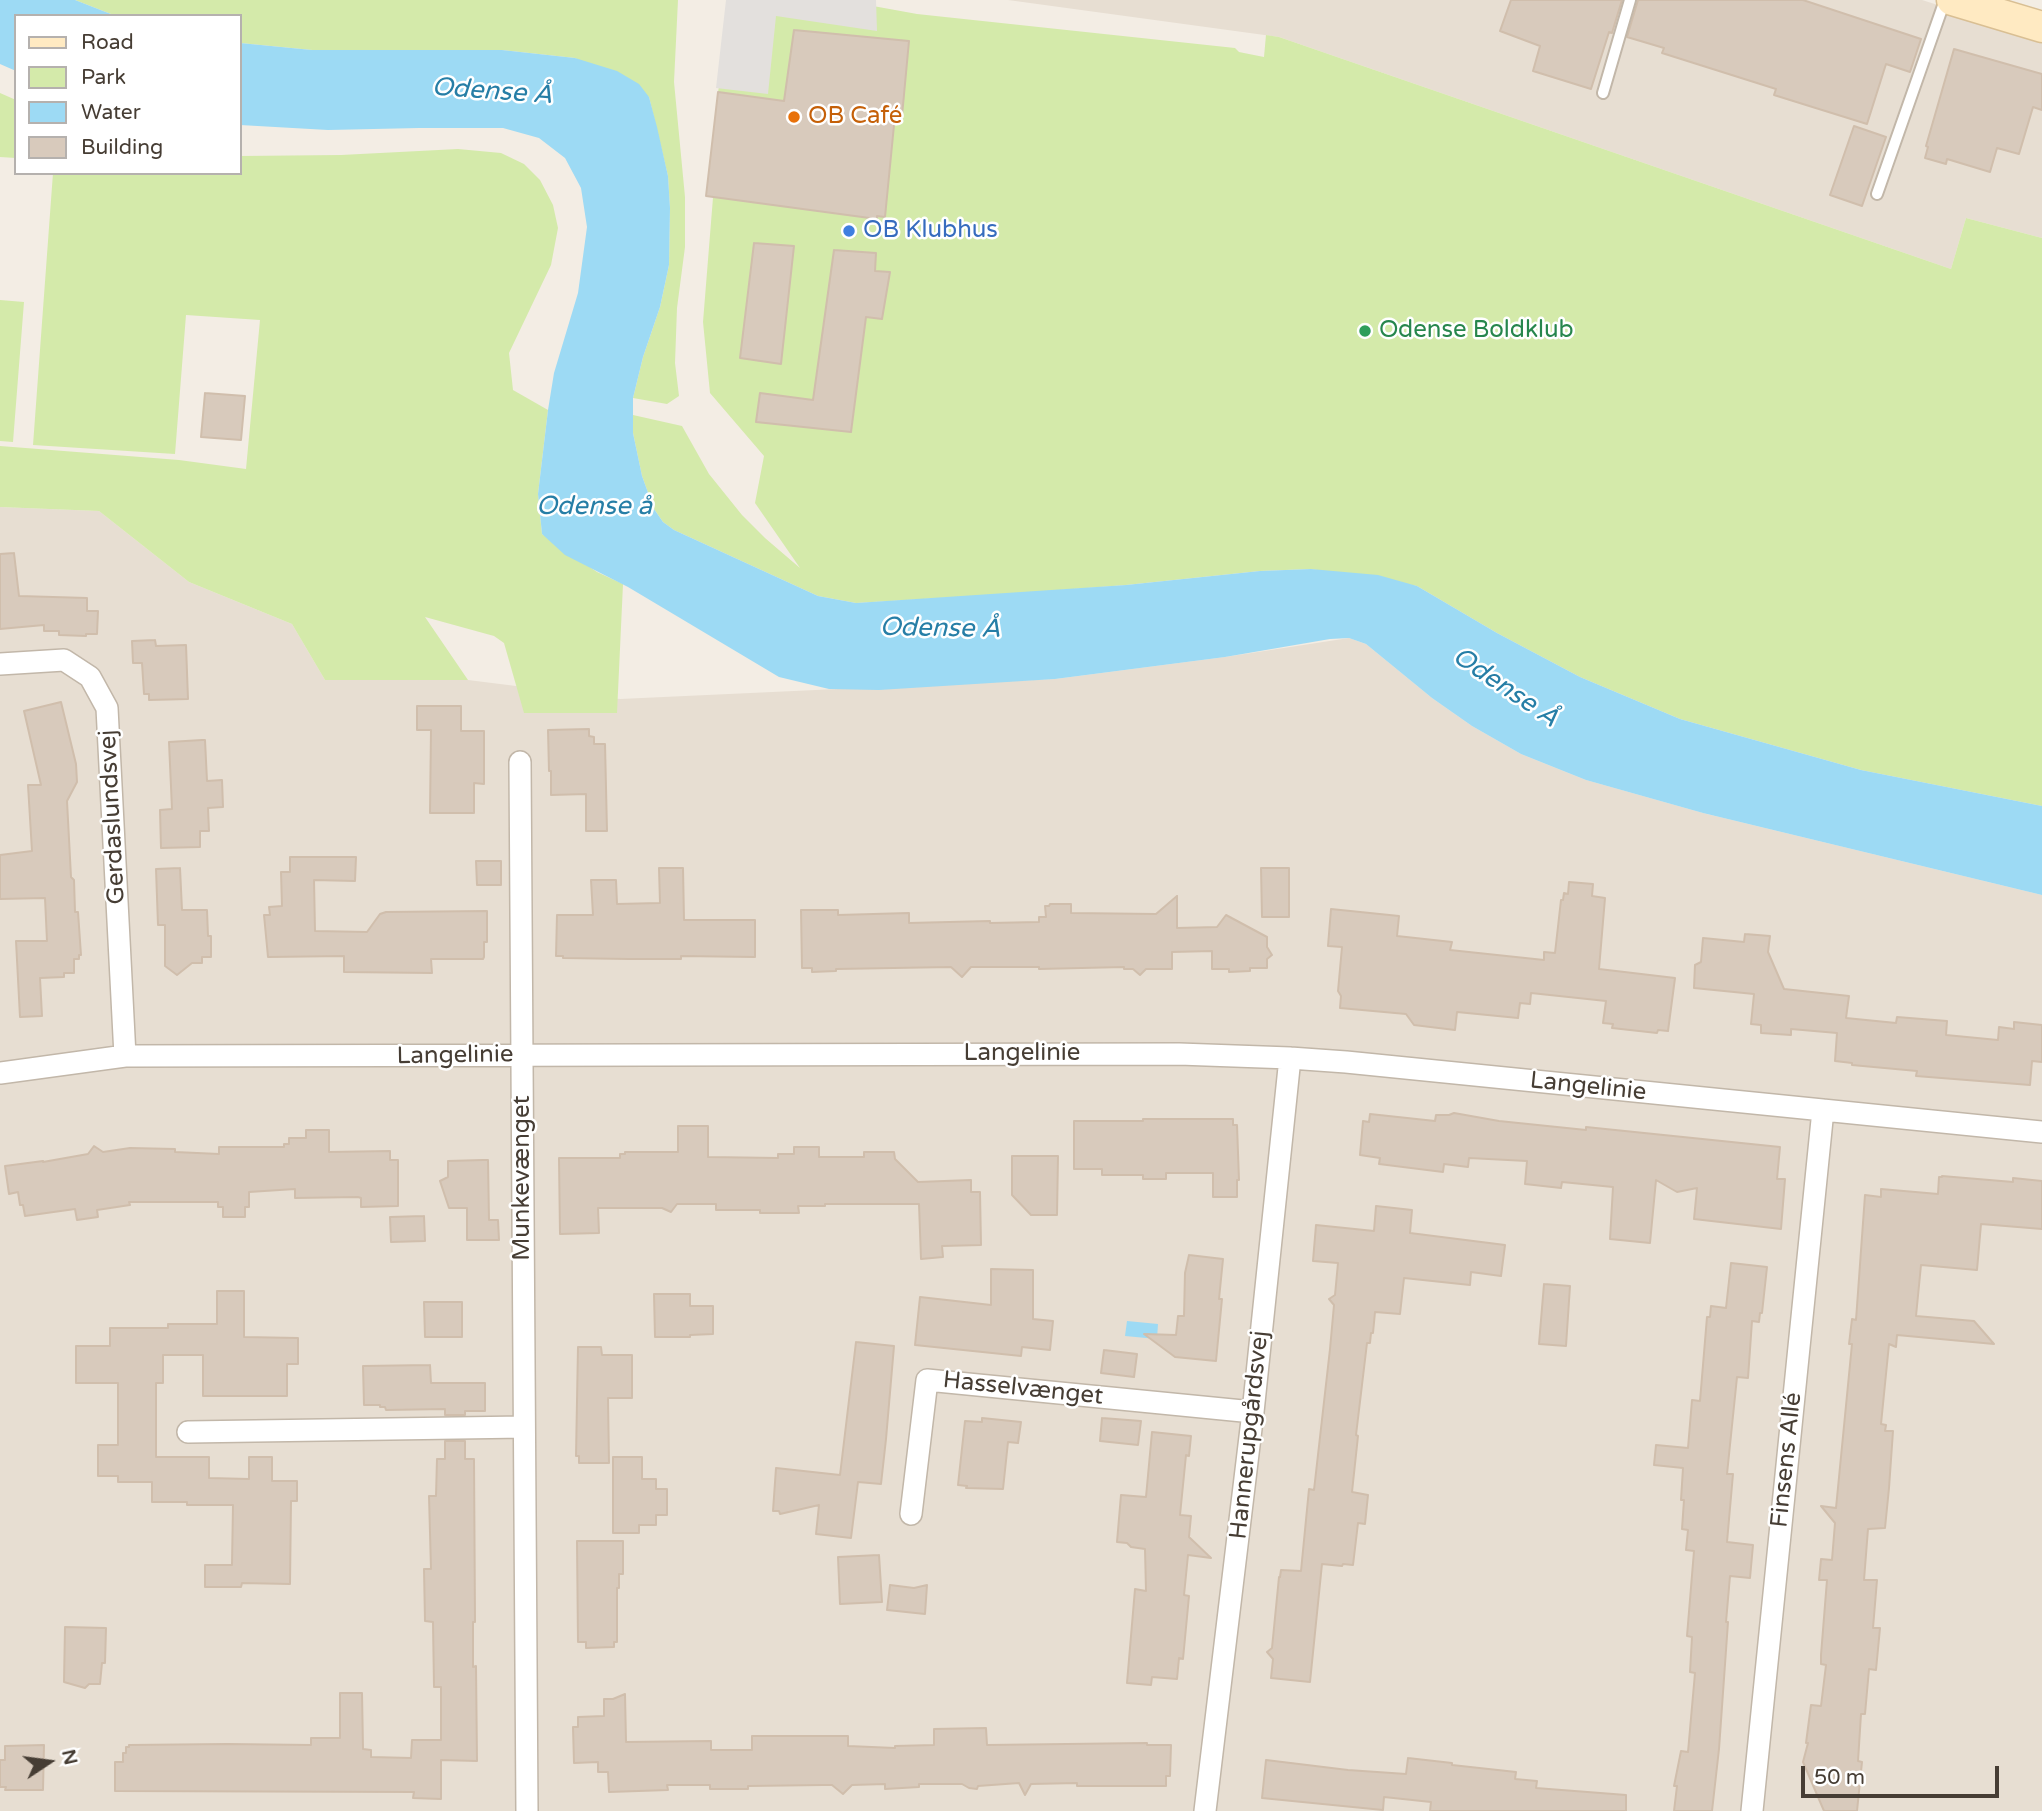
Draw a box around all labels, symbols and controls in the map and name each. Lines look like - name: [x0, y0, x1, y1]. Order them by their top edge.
- legend: [14, 14, 242, 175]
- text: Road: [81, 30, 134, 55]
- text: Park: [81, 65, 126, 90]
- water label: Odense Å: [431, 72, 553, 112]
- text: Water: [81, 100, 141, 125]
- place label: OB Café: [808, 103, 902, 131]
- marker: OB Café: [786, 109, 802, 125]
- text: Building: [81, 135, 163, 160]
- place label: OB Klubhus: [863, 217, 998, 245]
- marker: OB Klubhus: [841, 223, 857, 239]
- place label: Odense Boldklub: [1379, 317, 1574, 345]
- marker: Odense Boldklub: [1357, 323, 1373, 339]
- water label: Odense å: [536, 491, 652, 523]
- water label: Odense Å: [879, 612, 1001, 646]
- water label: Odense Å: [1446, 641, 1564, 735]
- street label: Gerdaslundsvej: [94, 729, 132, 905]
- street label: Langelinie: [964, 1040, 1080, 1068]
- street label: Langelinie: [396, 1041, 514, 1071]
- street label: Langelinie: [1528, 1067, 1648, 1107]
- street label: Munkevænget: [509, 1095, 537, 1261]
- street label: Hannerupgårdsvej: [1225, 1329, 1275, 1541]
- street label: Hasselvænget: [941, 1366, 1105, 1412]
- street label: Finsens Allé: [1766, 1391, 1808, 1529]
- north arrow: [14, 1727, 84, 1797]
- text: N: [57, 1747, 82, 1767]
- scale bar: [1804, 1752, 2002, 1796]
- text: 50 m: [1814, 1765, 1865, 1790]

